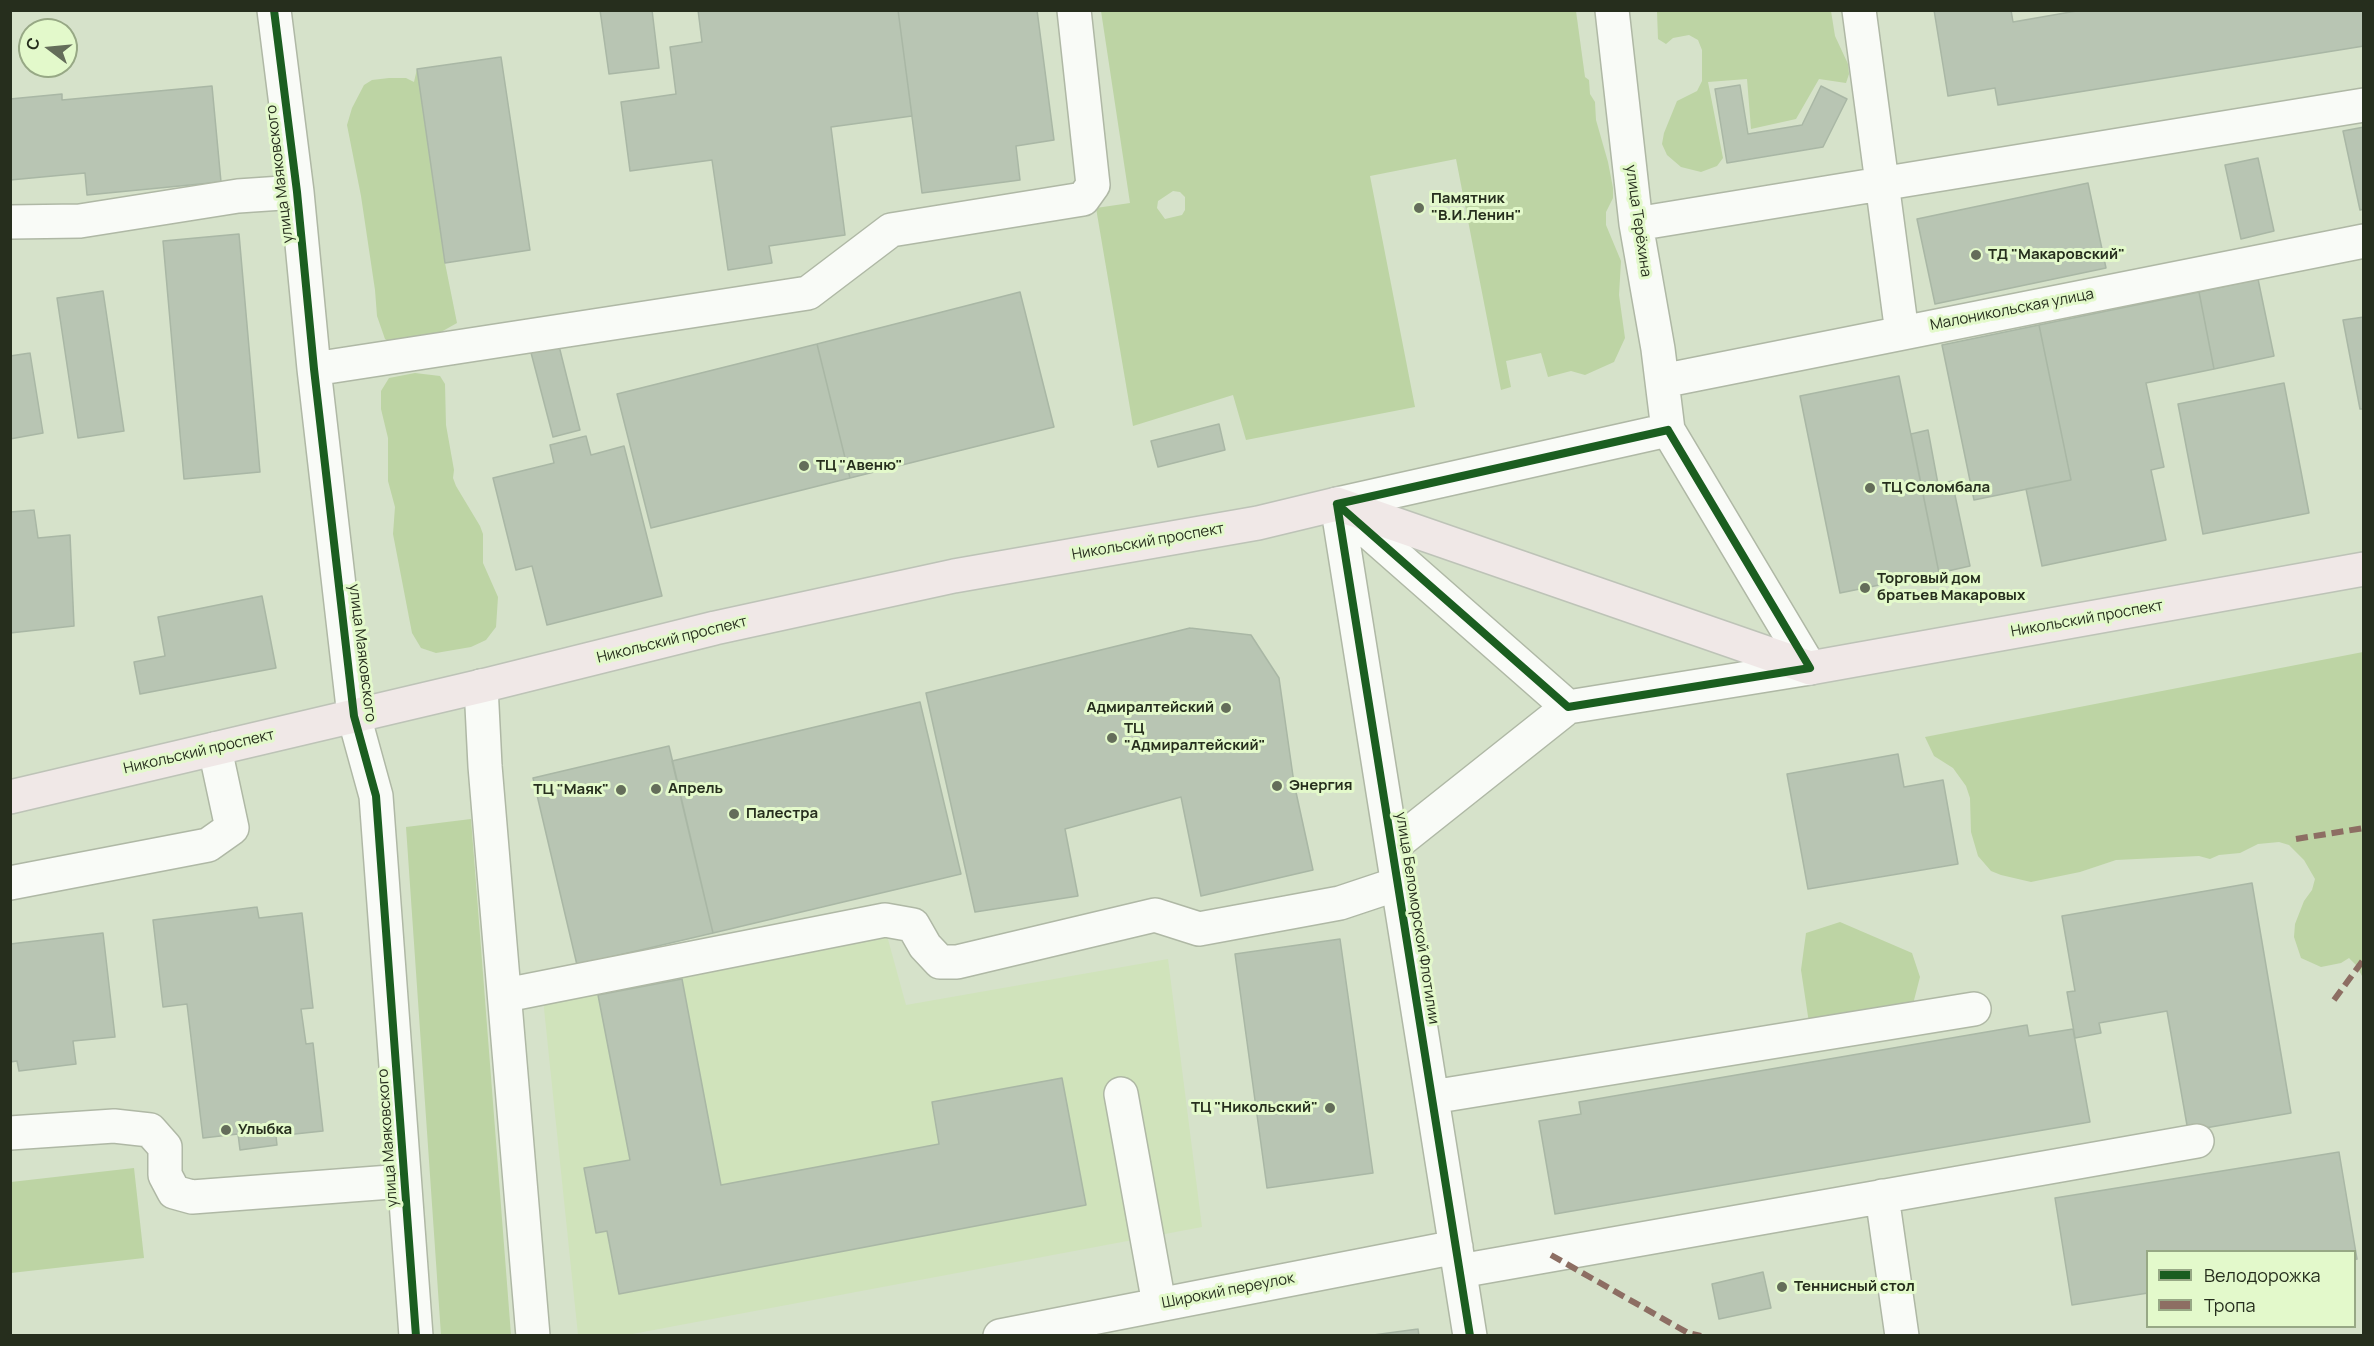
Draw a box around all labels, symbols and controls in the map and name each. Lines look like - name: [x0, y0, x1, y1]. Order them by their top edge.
- north arrow: [18, 18, 78, 78]
- text: С: [20, 35, 45, 52]
- street label: улица Маяковского: [263, 104, 297, 244]
- street label: улица Терёхина: [1621, 164, 1655, 278]
- place label: Памятник "В.И.Ленин": [1431, 190, 1522, 225]
- marker: Памятник "В.И.Ленин": [1412, 201, 1426, 215]
- place label: ТД "Макаровский": [1988, 246, 2125, 264]
- marker: ТД "Макаровский": [1969, 248, 1983, 262]
- street label: Малоникольская улица: [1929, 285, 2095, 335]
- place label: ТЦ "Авеню": [816, 457, 902, 475]
- marker: ТЦ "Авеню": [797, 459, 811, 473]
- place label: ТЦ Соломбала: [1882, 479, 1990, 497]
- marker: ТЦ Соломбала: [1863, 481, 1877, 495]
- street label: Никольский проспект: [1070, 520, 1226, 564]
- place label: Торговый дом братьев Макаровых: [1877, 570, 2025, 605]
- marker: Торговый дом братьев Макаровых: [1858, 581, 1872, 595]
- street label: улица Маяковского: [345, 583, 379, 723]
- street label: Никольский проспект: [2009, 597, 2165, 641]
- street label: Никольский проспект: [595, 613, 749, 667]
- place label: Адмиралтейский: [1086, 699, 1214, 717]
- marker: Адмиралтейский: [1219, 701, 1233, 715]
- place label: ТЦ "Адмиралтейский": [1124, 720, 1266, 755]
- street label: Никольский проспект: [122, 726, 276, 778]
- marker: ТЦ "Адмиралтейский": [1105, 731, 1119, 745]
- place label: Энергия: [1289, 777, 1352, 795]
- marker: Энергия: [1270, 779, 1284, 793]
- place label: Апрель: [668, 780, 723, 798]
- place label: ТЦ "Маяк": [533, 781, 609, 799]
- marker: Апрель: [649, 782, 663, 796]
- marker: ТЦ "Маяк": [614, 783, 628, 797]
- place label: Палестра: [746, 805, 818, 823]
- marker: Палестра: [727, 807, 741, 821]
- street label: улица Беломорской Флотилии: [1391, 811, 1443, 1025]
- street label: улица Маяковского: [374, 1068, 402, 1208]
- place label: ТЦ "Никольский": [1191, 1099, 1318, 1117]
- marker: ТЦ "Никольский": [1323, 1101, 1337, 1115]
- place label: Улыбка: [238, 1121, 292, 1139]
- marker: Улыбка: [219, 1123, 233, 1137]
- legend: [2146, 1250, 2356, 1328]
- text: Велодорожка: [2204, 1263, 2321, 1287]
- street label: Широкий переулок: [1160, 1269, 1296, 1313]
- place label: Теннисный стол: [1794, 1278, 1915, 1296]
- marker: Теннисный стол: [1775, 1280, 1789, 1294]
- text: Тропа: [2204, 1293, 2255, 1317]

